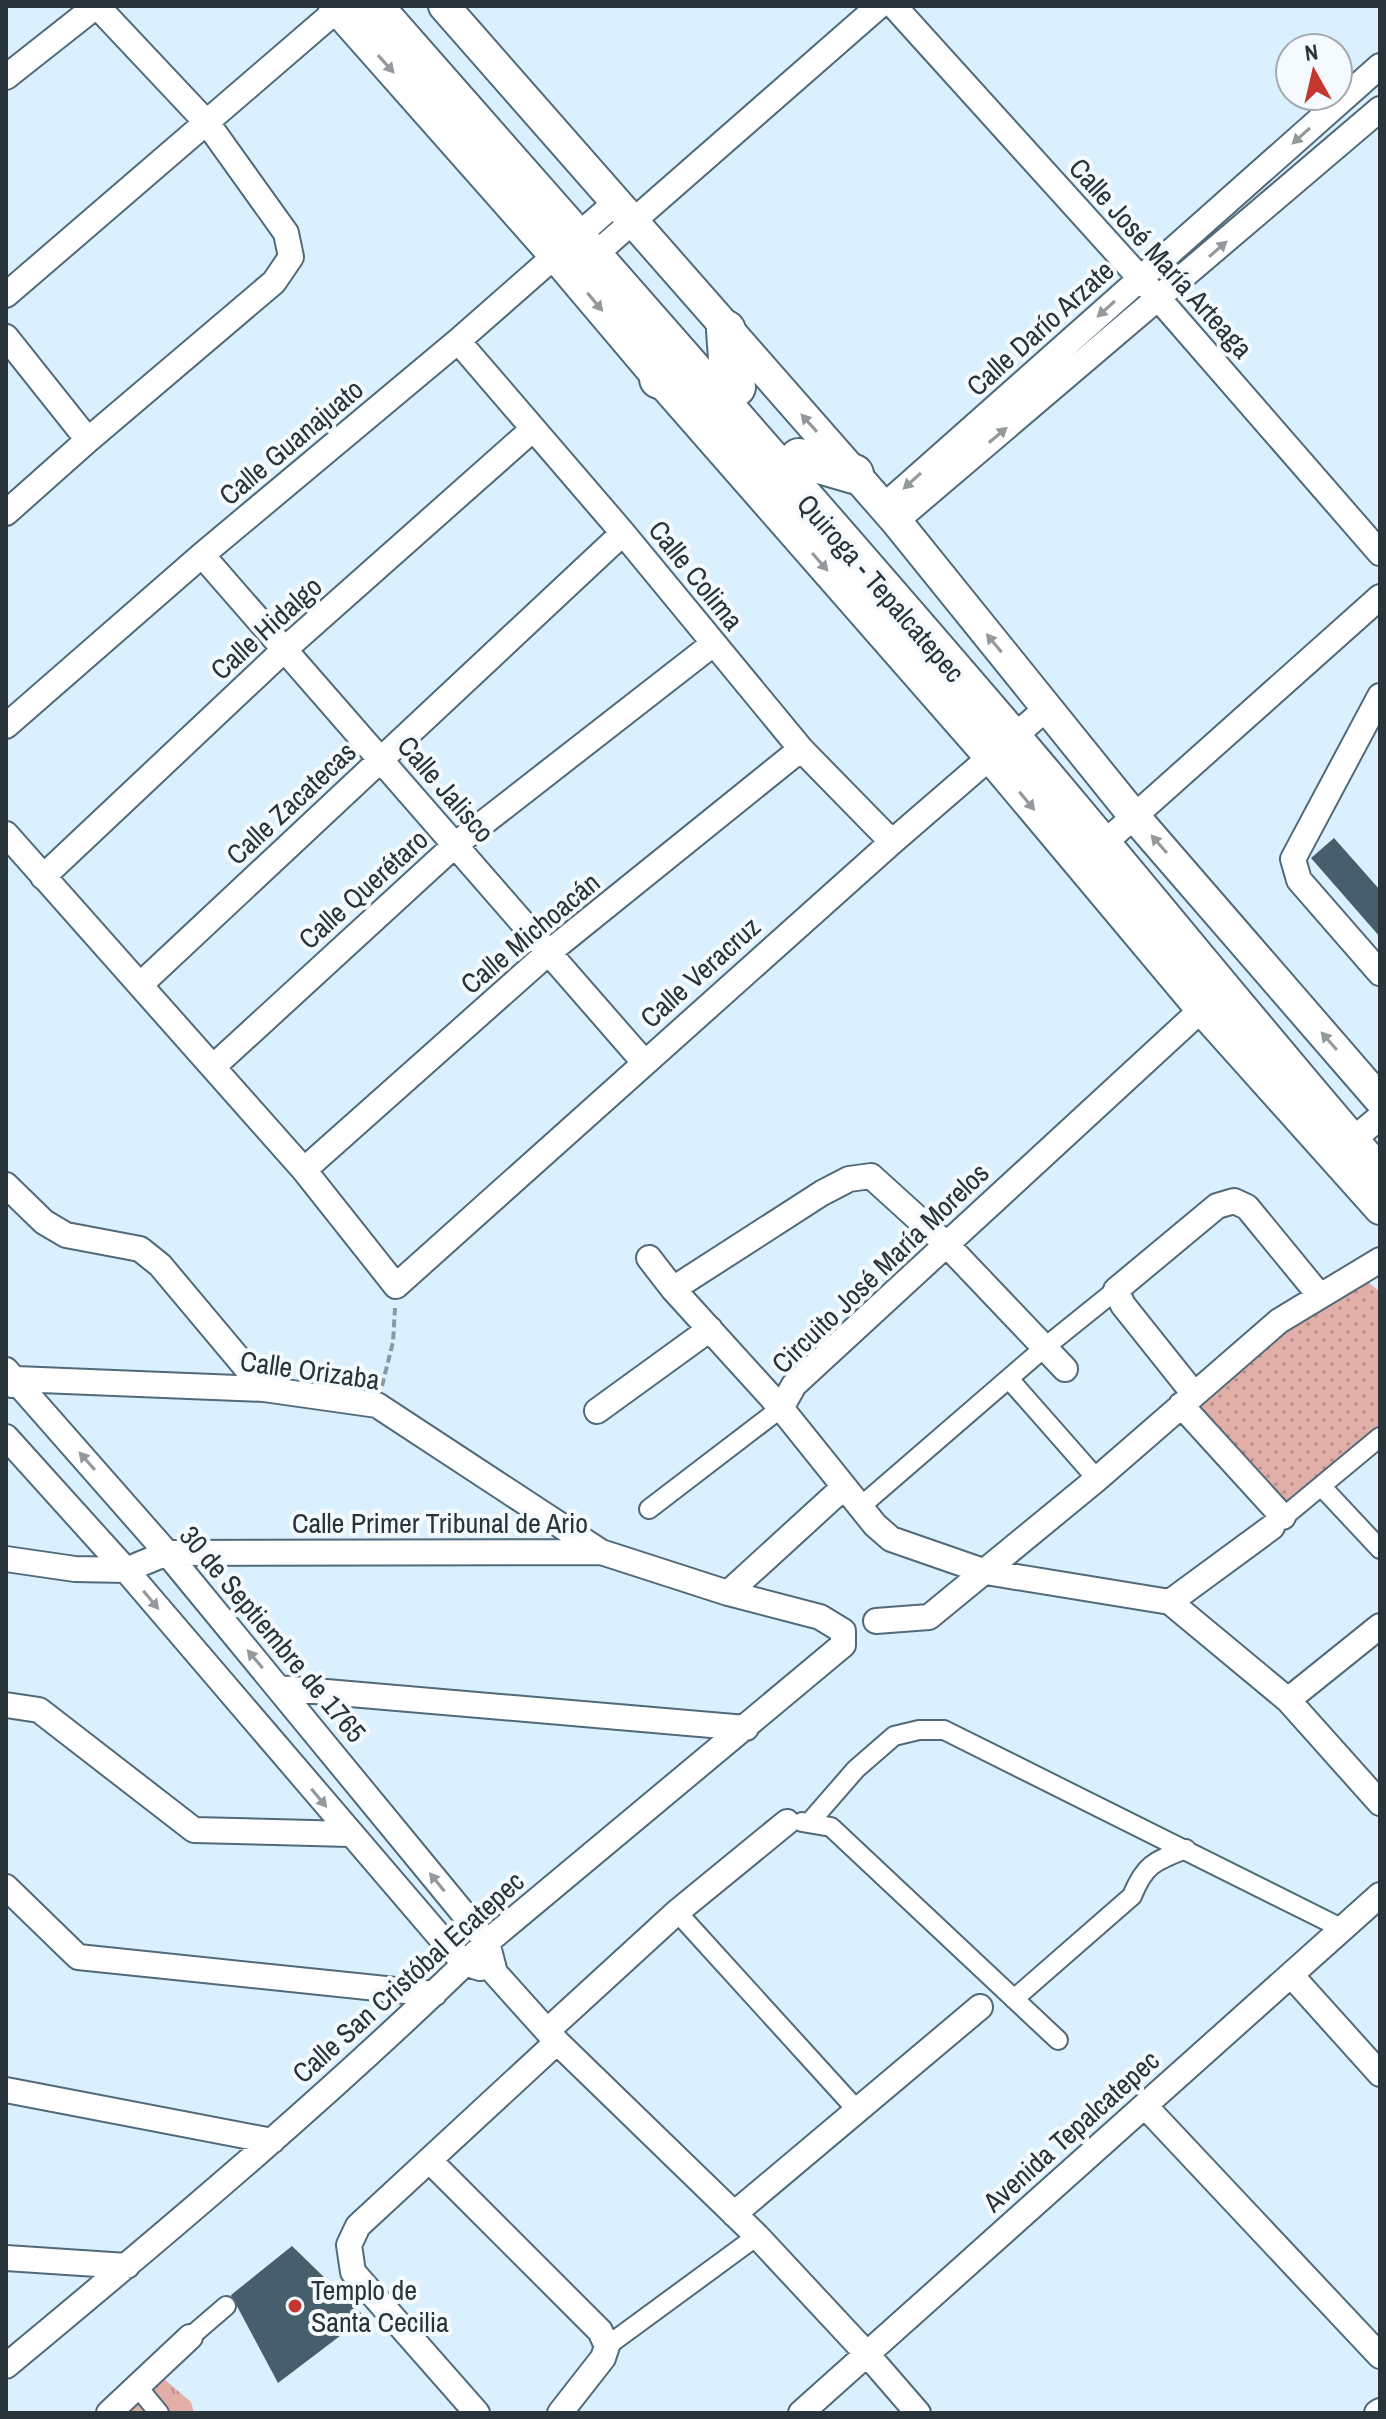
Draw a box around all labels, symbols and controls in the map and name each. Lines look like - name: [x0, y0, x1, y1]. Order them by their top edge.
- north arrow: [1274, 32, 1354, 112]
- text: N: [1303, 36, 1320, 68]
- one-way arrow: [377, 54, 394, 74]
- one-way arrow: [1291, 127, 1311, 144]
- street label: Calle José María Arteaga: [1061, 149, 1262, 367]
- one-way arrow: [1208, 240, 1228, 258]
- street label: Calle Darío Arzate: [958, 252, 1122, 404]
- one-way arrow: [586, 292, 603, 312]
- one-way arrow: [1097, 299, 1116, 317]
- street label: Calle Guanajuato: [211, 370, 371, 514]
- one-way arrow: [800, 413, 818, 432]
- one-way arrow: [988, 427, 1008, 444]
- one-way arrow: [902, 472, 921, 490]
- street label: Quiroga - Tepalcatepec: [788, 486, 974, 690]
- street label: Calle Colima: [640, 512, 752, 638]
- one-way arrow: [811, 551, 828, 571]
- street label: Calle Hidalgo: [202, 568, 330, 688]
- one-way arrow: [987, 633, 1003, 653]
- street label: Calle Jalisco: [389, 727, 503, 851]
- street label: Calle Zacatecas: [218, 733, 364, 873]
- one-way arrow: [1018, 791, 1035, 811]
- street label: Calle Querétaro: [290, 821, 436, 957]
- one-way arrow: [1151, 834, 1168, 854]
- street label: Calle Michoacán: [452, 863, 608, 1003]
- street label: Calle Veracruz: [632, 908, 768, 1036]
- one-way arrow: [1321, 1031, 1338, 1051]
- street label: Circuito José María Morelos: [763, 1154, 997, 1382]
- street label: Calle Orizaba: [238, 1341, 382, 1399]
- one-way arrow: [79, 1451, 96, 1471]
- street label: Calle Primer Tribunal de Ario: [292, 1504, 588, 1542]
- street label: 30 de Septiembre de 1765: [171, 1518, 375, 1750]
- one-way arrow: [142, 1589, 159, 1609]
- one-way arrow: [247, 1649, 264, 1669]
- one-way arrow: [310, 1788, 327, 1808]
- street label: Calle San Cristóbal Ecatepec: [284, 1863, 532, 2091]
- one-way arrow: [429, 1872, 446, 1892]
- street label: Avenida Tepalcatepec: [974, 2042, 1167, 2221]
- place label: Templo de Santa Cecilia: [311, 2271, 449, 2341]
- marker: Templo de Santa Cecilia: [286, 2297, 304, 2315]

